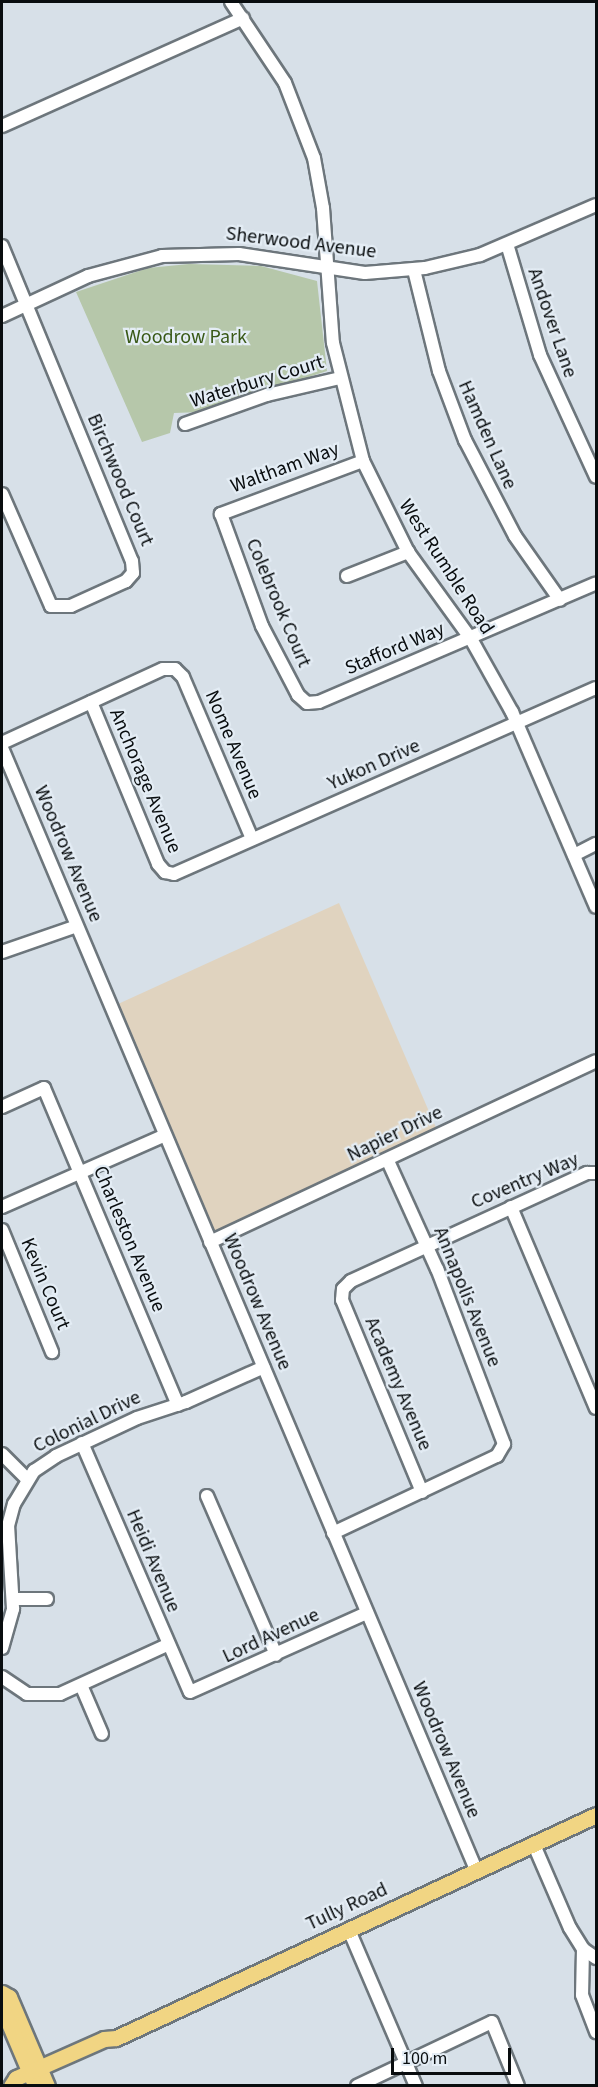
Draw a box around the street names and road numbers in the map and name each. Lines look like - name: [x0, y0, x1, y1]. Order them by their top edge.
- street label: Sherwood Avenue: [224, 222, 378, 264]
- street label: Andover Lane: [522, 265, 582, 381]
- street label: Waterbury Court: [187, 350, 327, 414]
- street label: Hamden Lane: [452, 377, 522, 493]
- street label: Birchwood Court: [81, 410, 159, 550]
- street label: Waltham Way: [227, 437, 343, 499]
- street label: West Rumble Road: [393, 495, 499, 639]
- street label: Colebrook Court: [240, 535, 316, 671]
- street label: Stafford Way: [342, 617, 448, 681]
- street label: Nome Avenue: [199, 687, 267, 803]
- street label: Anchorage Avenue: [104, 705, 186, 857]
- street label: Yukon Drive: [324, 734, 424, 796]
- street label: Woodrow Avenue: [28, 782, 108, 926]
- street label: Napier Drive: [343, 1101, 447, 1167]
- street label: Coventry Way: [468, 1148, 582, 1214]
- street label: Charleston Avenue: [87, 1162, 171, 1316]
- street label: Annapolis Avenue: [428, 1224, 506, 1370]
- street label: Woodrow Avenue: [217, 1230, 297, 1374]
- street label: Kevin Court: [15, 1234, 75, 1334]
- street label: Academy Avenue: [359, 1314, 437, 1454]
- street label: Colonial Drive: [29, 1386, 145, 1458]
- street label: Heidi Avenue: [121, 1506, 185, 1616]
- street label: Lord Avenue: [219, 1603, 323, 1669]
- street label: Woodrow Avenue: [406, 1678, 486, 1822]
- street label: Tully Road: [302, 1878, 392, 1936]

